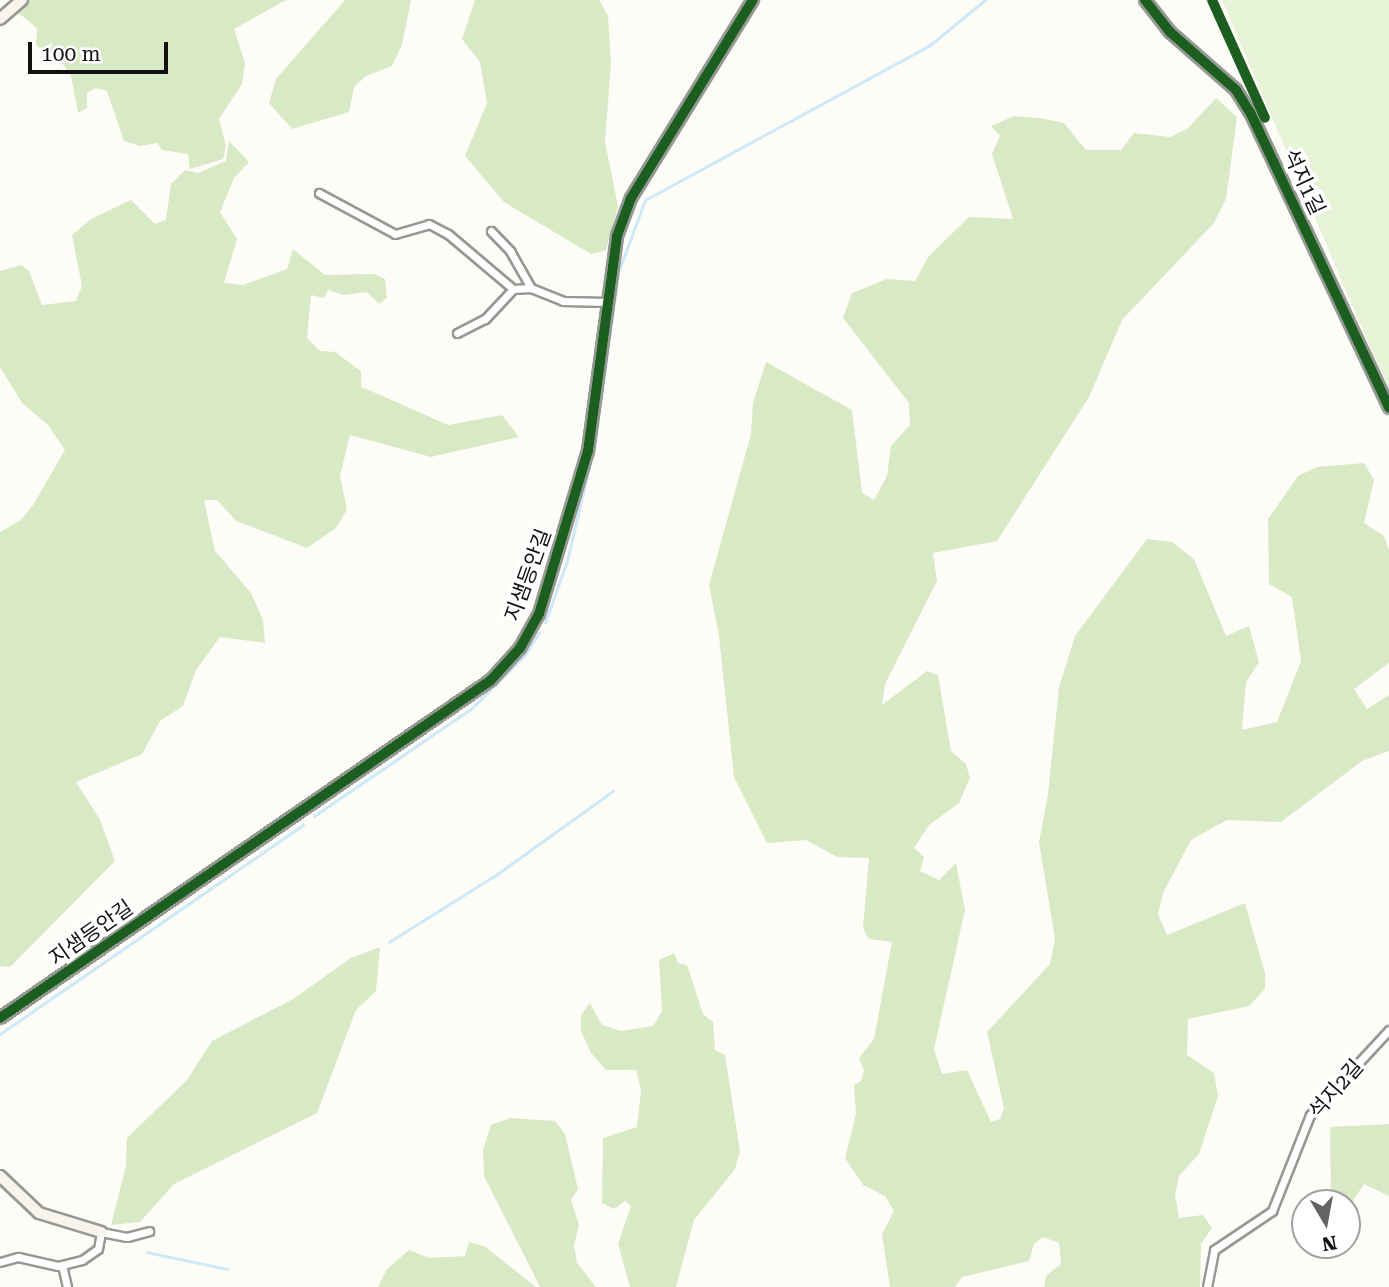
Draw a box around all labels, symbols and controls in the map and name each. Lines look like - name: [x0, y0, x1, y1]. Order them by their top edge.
- scale bar: [32, 28, 172, 72]
- text: 100 m: [41, 42, 101, 66]
- street label: 석지1길: [1278, 145, 1330, 219]
- street label: 지샘등안길: [500, 525, 556, 625]
- street label: 지샘등안길: [44, 895, 138, 971]
- street label: 석지2길: [1304, 1054, 1368, 1124]
- north arrow: [1291, 1189, 1361, 1259]
- text: N: [1320, 1231, 1339, 1256]

